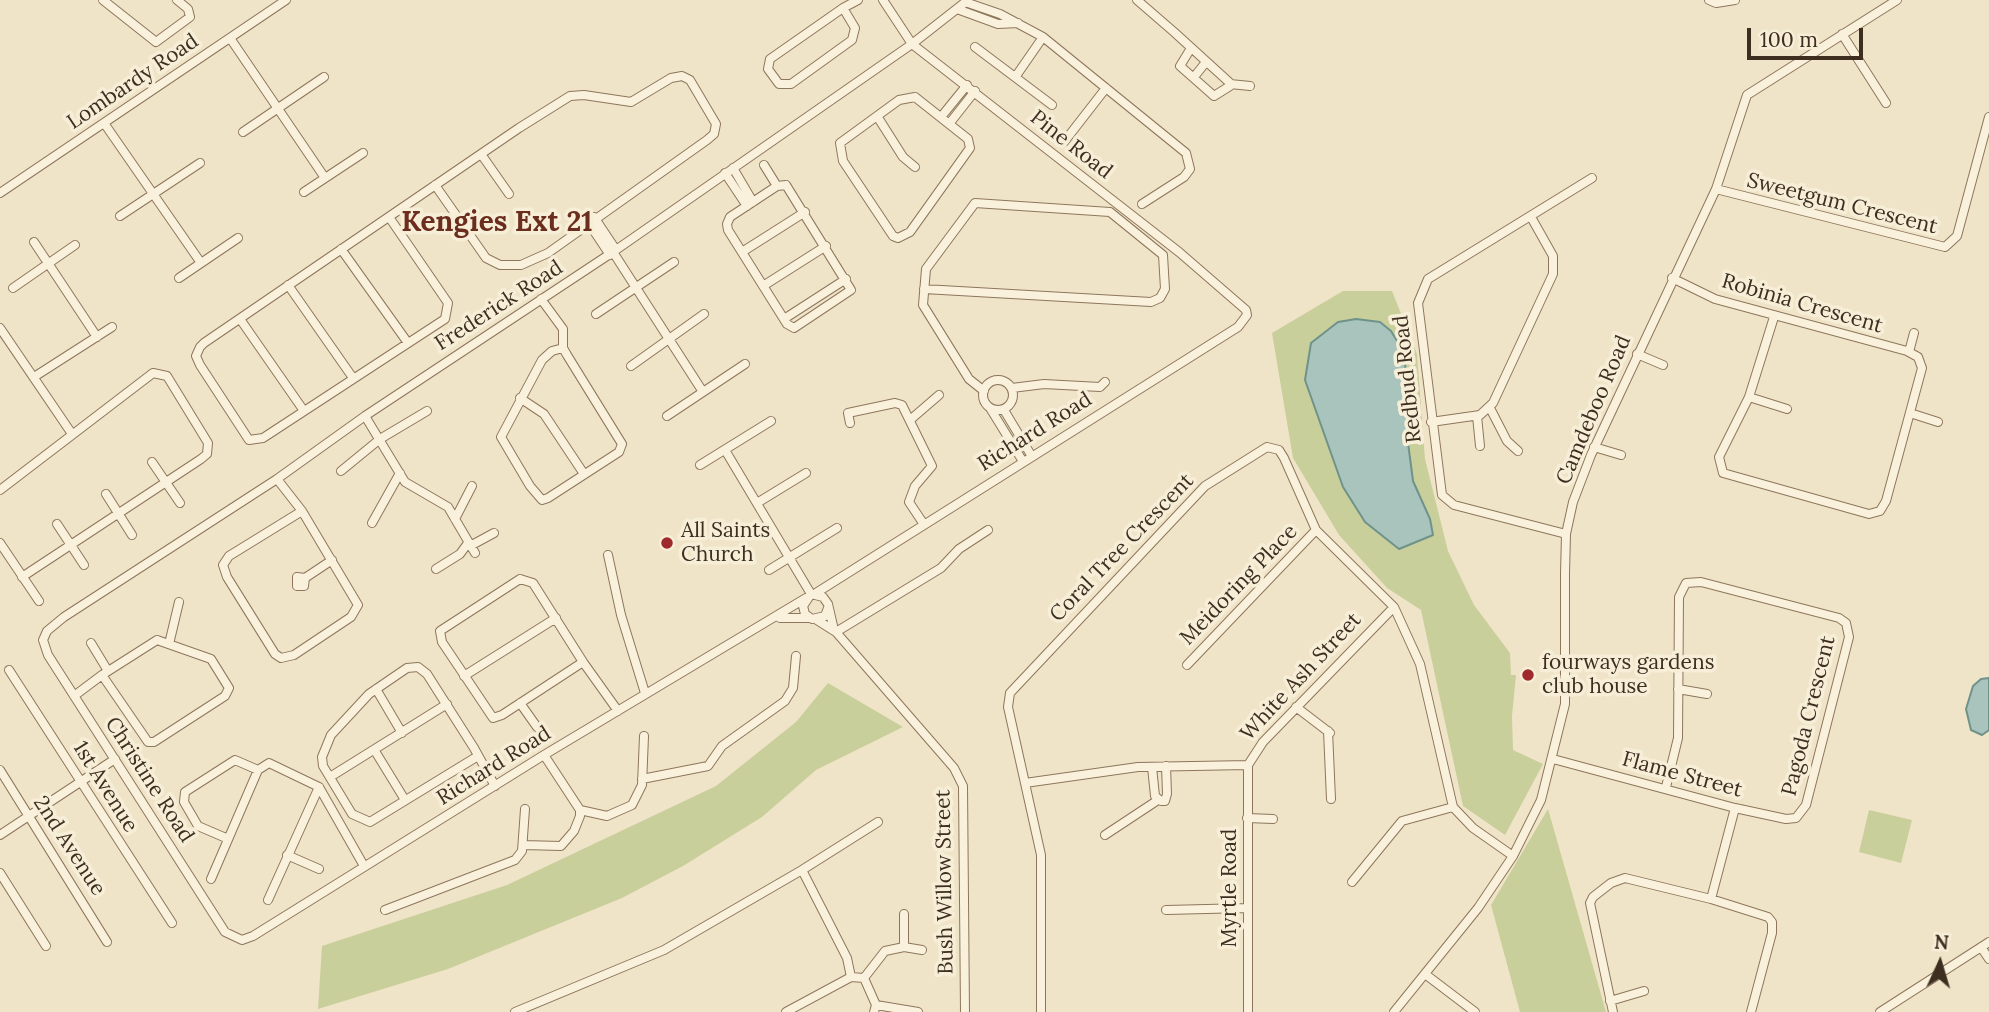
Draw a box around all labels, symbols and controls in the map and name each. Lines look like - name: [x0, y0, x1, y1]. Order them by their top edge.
- scale bar: [1751, 14, 1867, 58]
- text: 100 m: [1760, 26, 1818, 53]
- street label: Lombardy Road: [63, 29, 203, 135]
- street label: Pine Road: [1025, 105, 1117, 185]
- street label: Sweetgum Crescent: [1744, 168, 1940, 240]
- district label: Kengies Ext 21: [401, 206, 593, 240]
- street label: Frederick Road: [430, 255, 568, 357]
- street label: Robinia Crescent: [1719, 269, 1885, 339]
- street label: Redbud Road: [1389, 314, 1427, 444]
- street label: Camdeboo Road: [1551, 332, 1637, 488]
- street label: Richard Road: [973, 387, 1097, 477]
- street label: Coral Tree Crescent: [1045, 469, 1199, 627]
- place label: All Saints Church: [681, 518, 770, 568]
- street label: Meidoring Place: [1175, 520, 1303, 650]
- marker: All Saints Church: [659, 535, 675, 551]
- street label: White Ash Street: [1235, 608, 1367, 746]
- street label: Pagoda Crescent: [1777, 633, 1841, 799]
- place label: fourways gardens club house: [1542, 650, 1714, 700]
- marker: fourways gardens club house: [1520, 667, 1536, 683]
- street label: Christine Road: [99, 713, 199, 847]
- street label: Richard Road: [432, 721, 556, 811]
- street label: 1st Avenue: [67, 737, 143, 837]
- street label: Flame Street: [1619, 747, 1745, 803]
- street label: Bush Willow Street: [931, 789, 959, 975]
- street label: 2nd Avenue: [28, 792, 110, 900]
- street label: Myrtle Road: [1217, 829, 1243, 947]
- north arrow: [1905, 928, 1975, 998]
- text: N: [1933, 930, 1950, 955]

